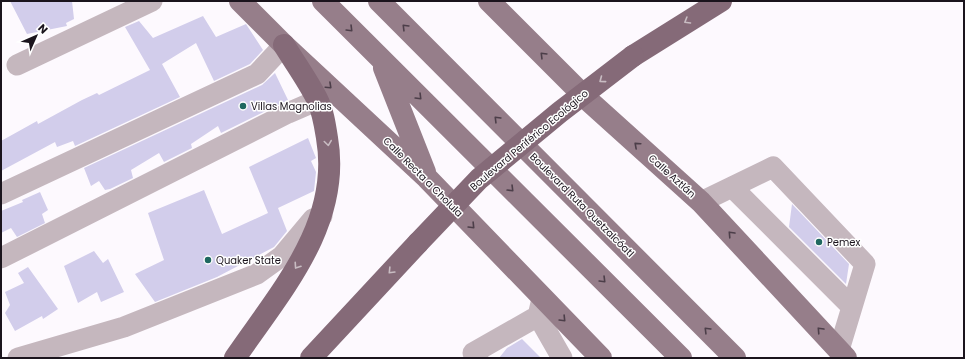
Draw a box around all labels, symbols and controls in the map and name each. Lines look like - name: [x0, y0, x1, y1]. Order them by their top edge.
- north arrow: [16, 16, 56, 56]
- one-way arrow: [684, 16, 691, 24]
- text: N: [34, 20, 52, 38]
- one-way arrow: [345, 24, 353, 32]
- one-way arrow: [402, 24, 410, 32]
- one-way arrow: [540, 52, 548, 60]
- one-way arrow: [599, 75, 606, 83]
- one-way arrow: [324, 82, 332, 89]
- street label: Boulevard Periférico Ecológico: [467, 86, 591, 194]
- one-way arrow: [414, 92, 422, 100]
- place label: Villas Magnolias: [251, 99, 332, 114]
- marker: Villas Magnolias: [238, 101, 248, 111]
- one-way arrow: [494, 116, 502, 124]
- street label: Calle Recta a Cholula: [380, 134, 466, 220]
- one-way arrow: [323, 140, 332, 146]
- one-way arrow: [635, 142, 642, 149]
- street label: Boulevard Ruta Quetzalcóatl: [527, 150, 637, 260]
- street label: Calle Aztlán: [645, 151, 699, 201]
- one-way arrow: [506, 184, 514, 192]
- one-way arrow: [468, 221, 475, 229]
- one-way arrow: [729, 232, 736, 239]
- place label: Pemex: [827, 235, 860, 250]
- marker: Pemex: [814, 237, 824, 247]
- place label: Quaker State: [216, 253, 281, 268]
- marker: Quaker State: [203, 255, 213, 265]
- one-way arrow: [295, 262, 302, 269]
- one-way arrow: [389, 266, 396, 274]
- one-way arrow: [598, 276, 606, 283]
- one-way arrow: [558, 314, 566, 322]
- one-way arrow: [704, 327, 712, 335]
- one-way arrow: [817, 327, 824, 335]

